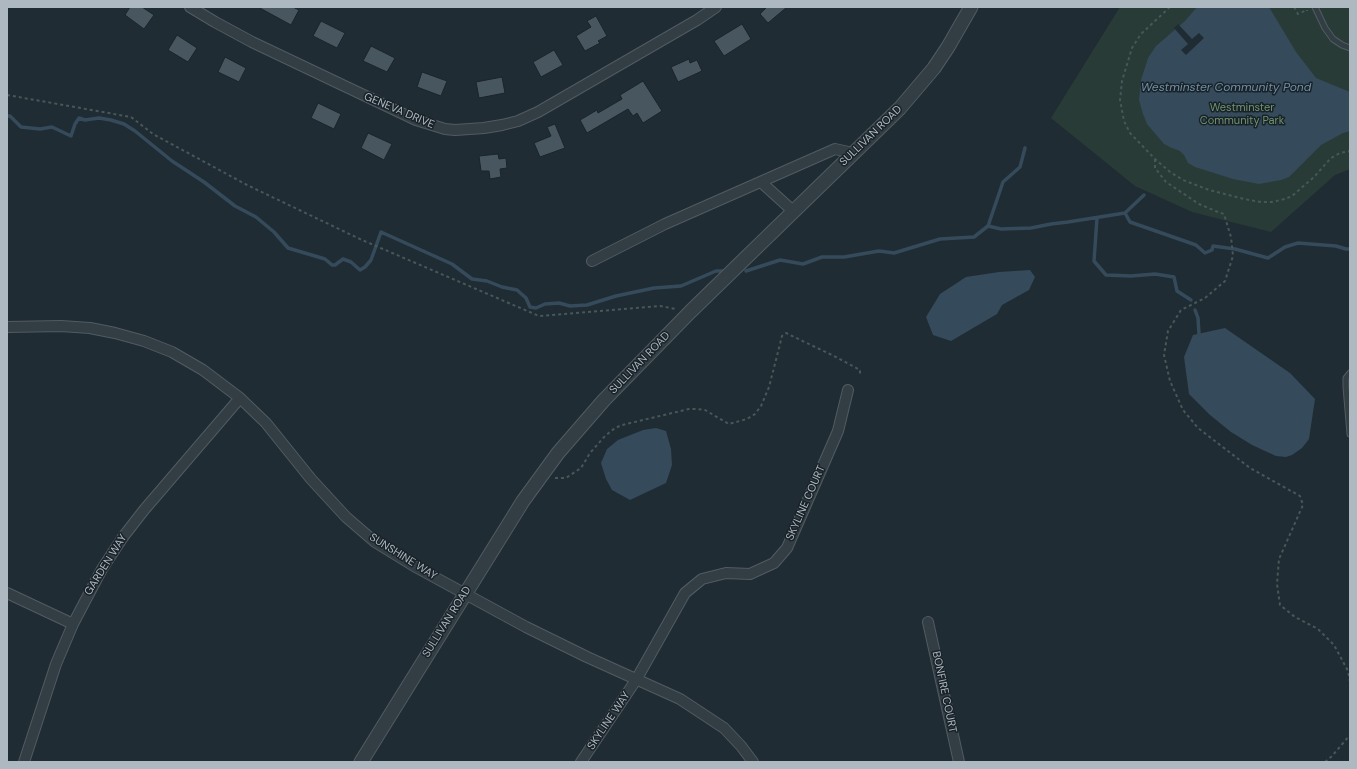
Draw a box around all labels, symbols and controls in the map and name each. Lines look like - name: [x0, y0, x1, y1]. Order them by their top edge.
- water label: Westminster Community Pond: [1141, 81, 1311, 95]
- street label: GENEVA DRIVE: [362, 90, 436, 132]
- park label: Westminster Community Park: [1200, 101, 1284, 127]
- street label: SULLIVAN ROAD: [837, 103, 905, 169]
- street label: SULLIVAN ROAD: [607, 329, 673, 397]
- street label: SKYLINE COURT: [784, 463, 828, 543]
- street label: SUNSHINE WAY: [367, 531, 439, 583]
- street label: GARDEN WAY: [82, 532, 130, 598]
- street label: SULLIVAN ROAD: [420, 584, 474, 660]
- street label: BONFIRE COURT: [929, 650, 959, 734]
- street label: SKYLINE WAY: [585, 690, 633, 752]

